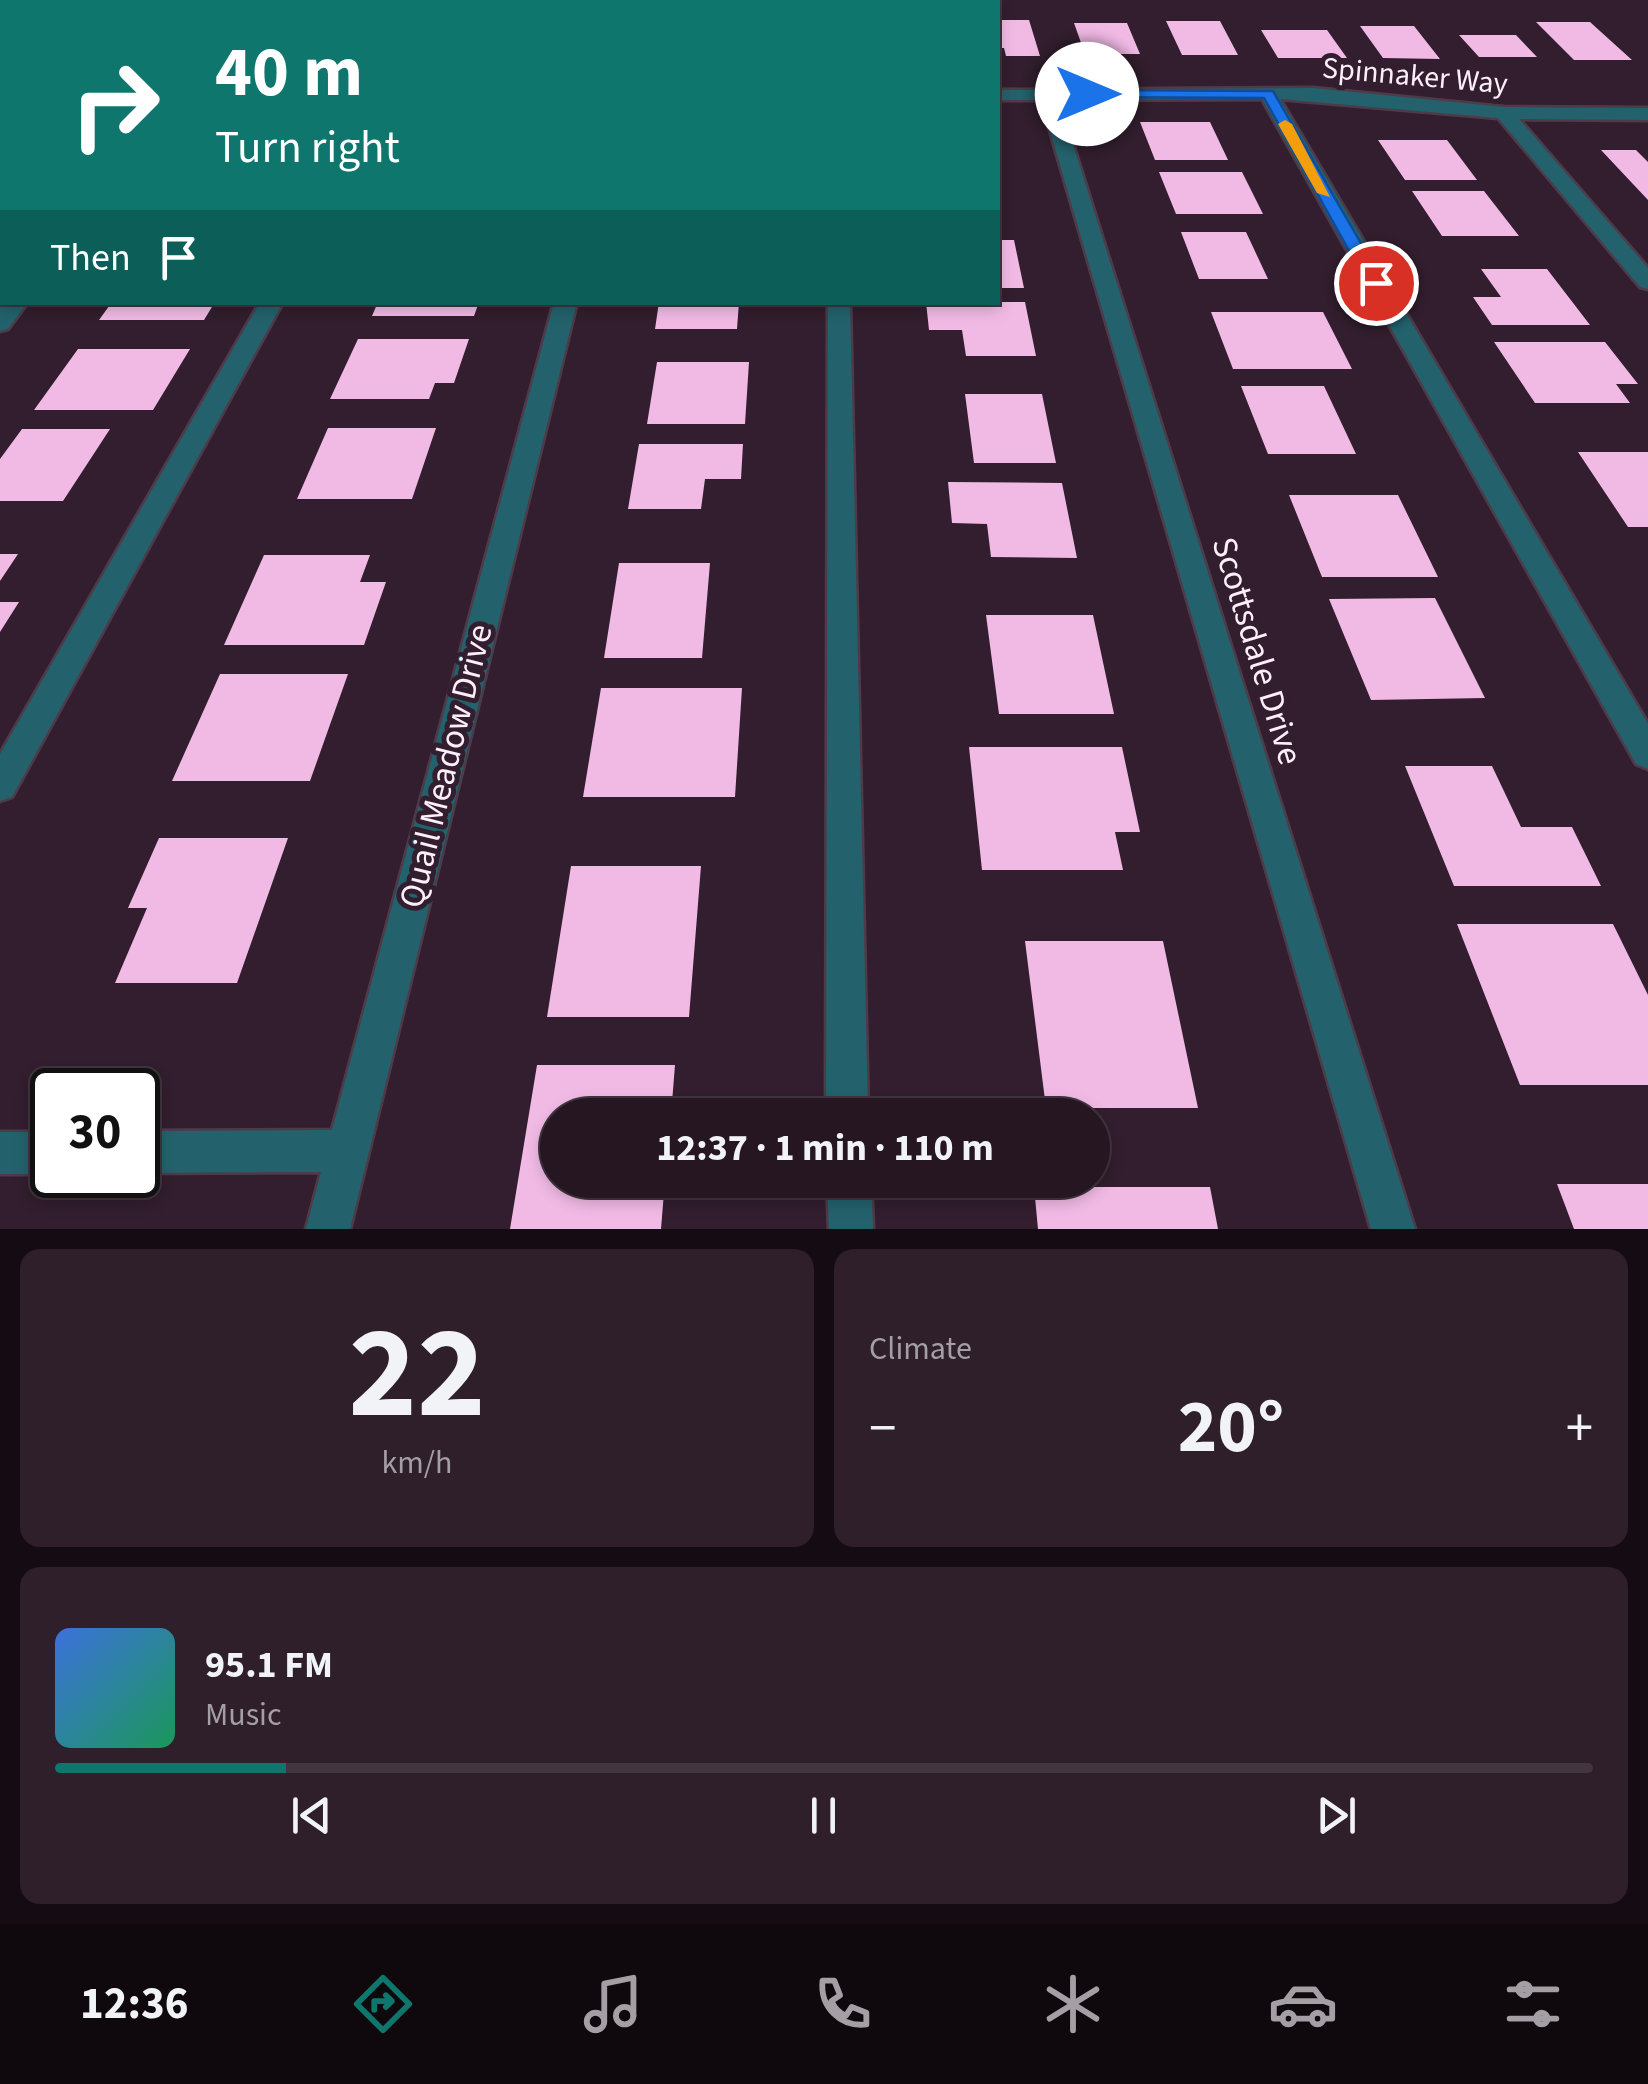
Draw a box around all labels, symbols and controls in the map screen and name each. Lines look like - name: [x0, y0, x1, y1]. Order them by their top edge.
- text: 40 m: [215, 23, 363, 123]
- icon: right: [50, 40, 180, 170]
- position arrow: [1035, 42, 1139, 146]
- street label: Spinnaker Way: [1321, 46, 1509, 106]
- text: Turn right: [215, 116, 400, 180]
- icon: arrive: [151, 230, 206, 285]
- text: Then: [50, 231, 131, 285]
- pin: [1334, 241, 1419, 326]
- icon: arrive: [1349, 256, 1404, 311]
- street label: Scottsdale Drive: [1199, 531, 1315, 771]
- street label: Quail Meadow Drive: [387, 619, 505, 913]
- speed limit sign: 30: [30, 1068, 160, 1198]
- text: 12:37 · 1 min · 110 m: [656, 1121, 994, 1175]
- text: 22: [348, 1282, 486, 1467]
- text: Climate: [869, 1326, 972, 1372]
- text: 20°: [1178, 1374, 1284, 1481]
- text: −: [869, 1390, 896, 1468]
- text: +: [1566, 1390, 1593, 1468]
- text: km/h: [382, 1440, 452, 1486]
- text: 95.1 FM: [205, 1638, 333, 1692]
- text: Music: [205, 1692, 282, 1738]
- icon: previous: [284, 1788, 339, 1843]
- icon: pause: [796, 1788, 851, 1843]
- icon: next: [1309, 1788, 1364, 1843]
- icon: directions: [348, 1969, 418, 2039]
- icon: music: [578, 1969, 648, 2039]
- icon: phone: [808, 1969, 878, 2039]
- icon: climate: [1038, 1969, 1108, 2039]
- icon: car: [1268, 1969, 1338, 2039]
- icon: filters: [1498, 1969, 1568, 2039]
- text: 12:36: [80, 1972, 189, 2036]

